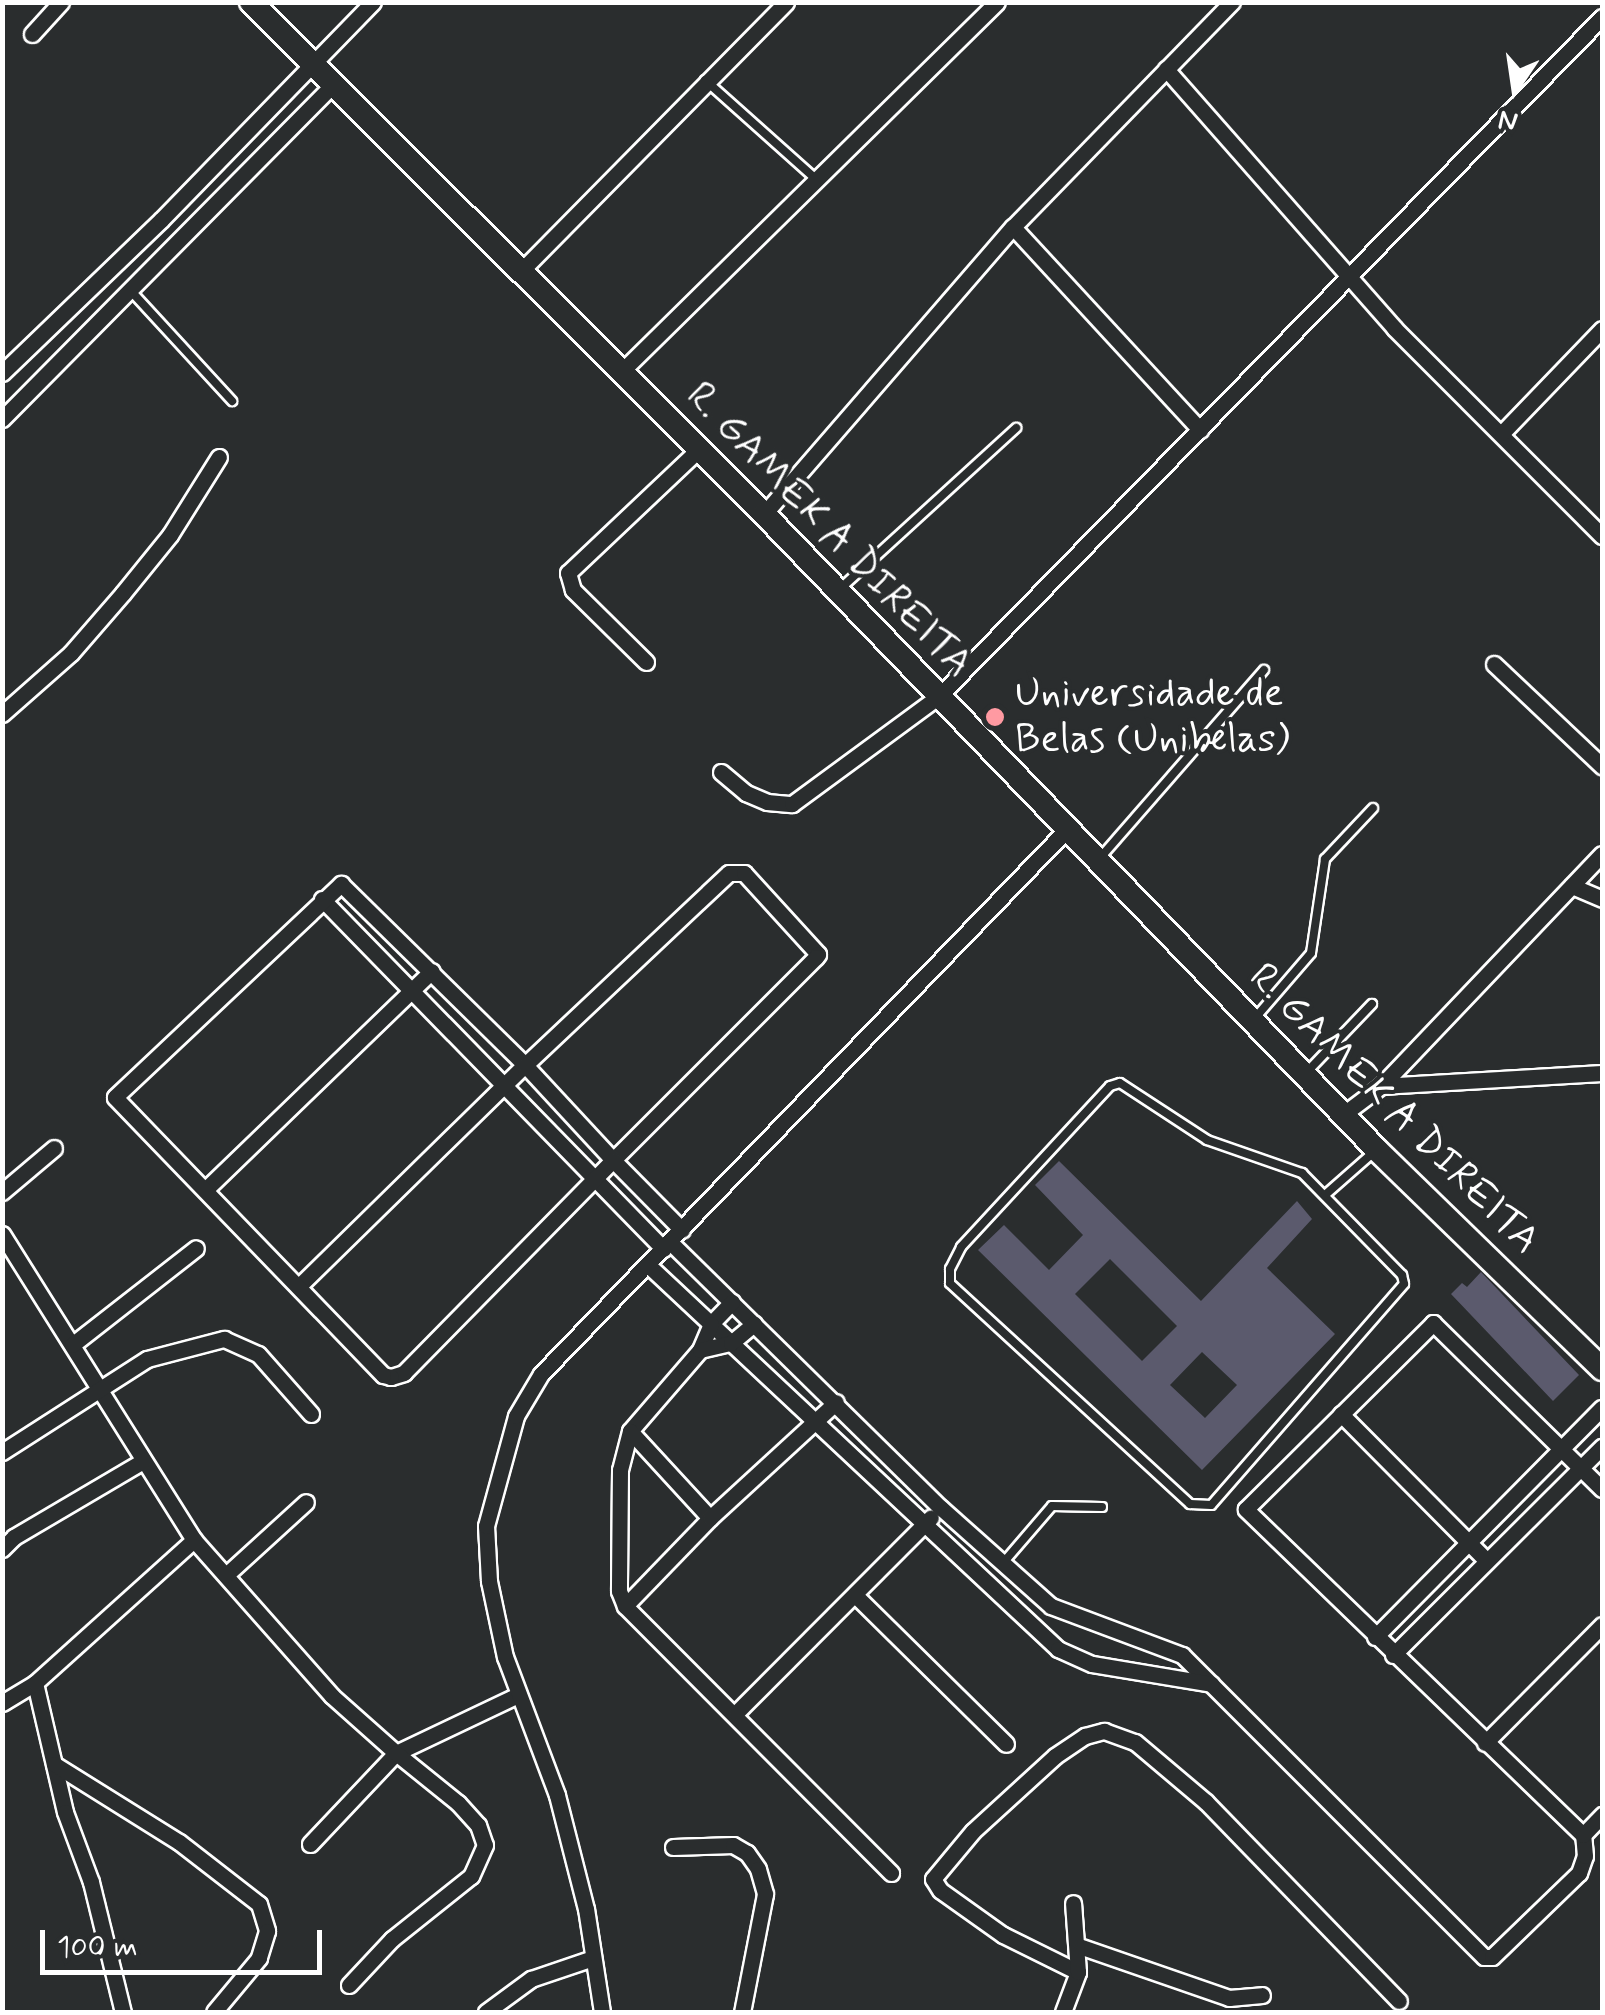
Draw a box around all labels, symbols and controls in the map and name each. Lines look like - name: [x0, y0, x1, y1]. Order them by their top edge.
- north arrow: [1465, 40, 1565, 140]
- text: N: [1495, 100, 1521, 140]
- street label: R. GAMEK A DIREITA: [676, 372, 982, 688]
- place label: Universidade de Belas (Unibelas): [1015, 670, 1290, 764]
- marker: Universidade de Belas (Unibelas): [984, 706, 1006, 728]
- street label: R. GAMEK A DIREITA: [1238, 953, 1550, 1265]
- scale bar: [45, 1910, 328, 1972]
- text: 100 m: [57, 1928, 138, 1967]

